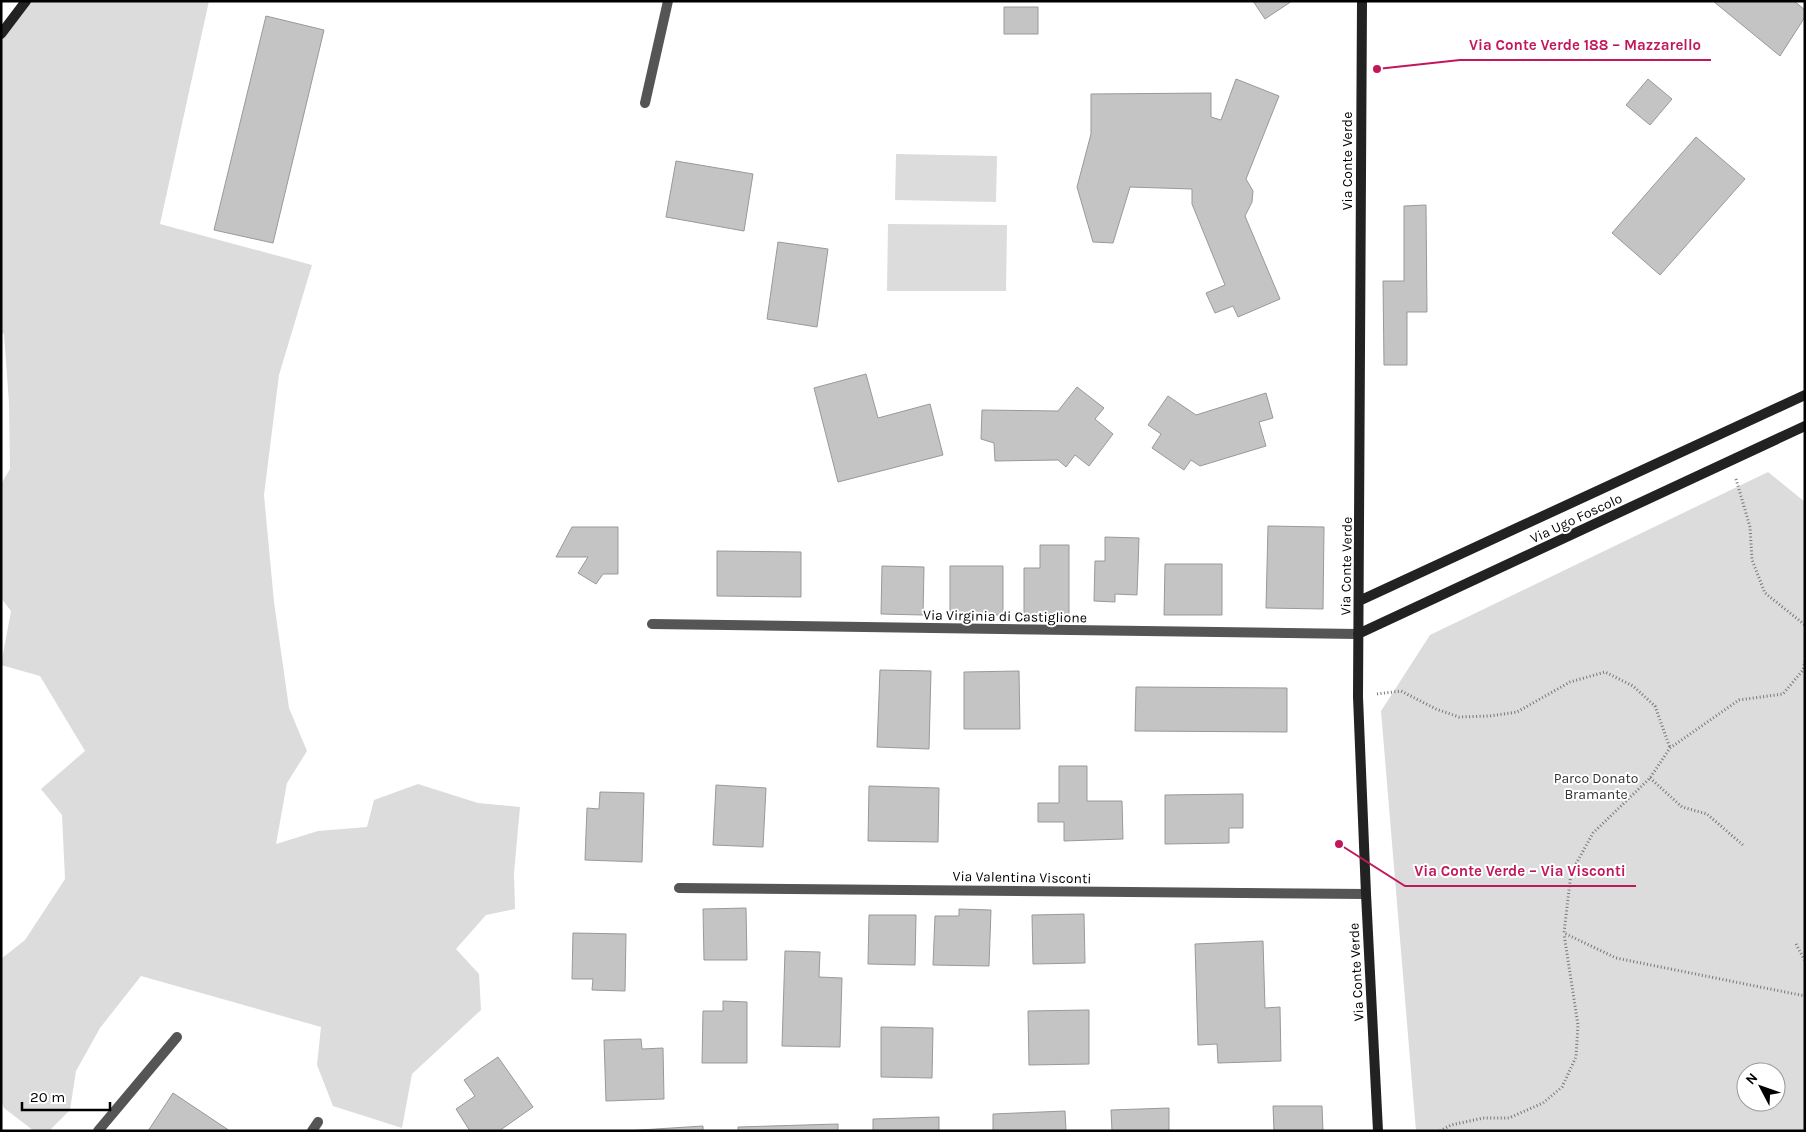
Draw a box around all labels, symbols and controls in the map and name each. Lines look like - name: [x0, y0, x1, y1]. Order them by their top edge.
- callout: Via Conte Verde 188 – Mazzarello: [1460, 30, 1711, 60]
- text: Via Conte Verde 188 – Mazzarello: [1469, 36, 1701, 54]
- street label: Via Conte Verde: [1339, 112, 1356, 210]
- street label: Via Ugo Foscolo: [1528, 490, 1625, 547]
- street label: Via Conte Verde: [1337, 517, 1356, 616]
- street label: Via Virginia di Castiglione: [923, 607, 1087, 626]
- park label: Parco Donato Bramante: [1554, 770, 1638, 803]
- callout: Via Conte Verde – Via Visconti: [1405, 856, 1636, 886]
- text: Via Conte Verde – Via Visconti: [1414, 862, 1626, 880]
- street label: Via Valentina Visconti: [952, 868, 1092, 887]
- street label: Via Conte Verde: [1345, 922, 1368, 1022]
- north arrow: [1736, 1062, 1786, 1112]
- text: N: [1742, 1069, 1761, 1088]
- scale bar: [22, 1080, 110, 1112]
- text: 20 m: [30, 1088, 65, 1106]

